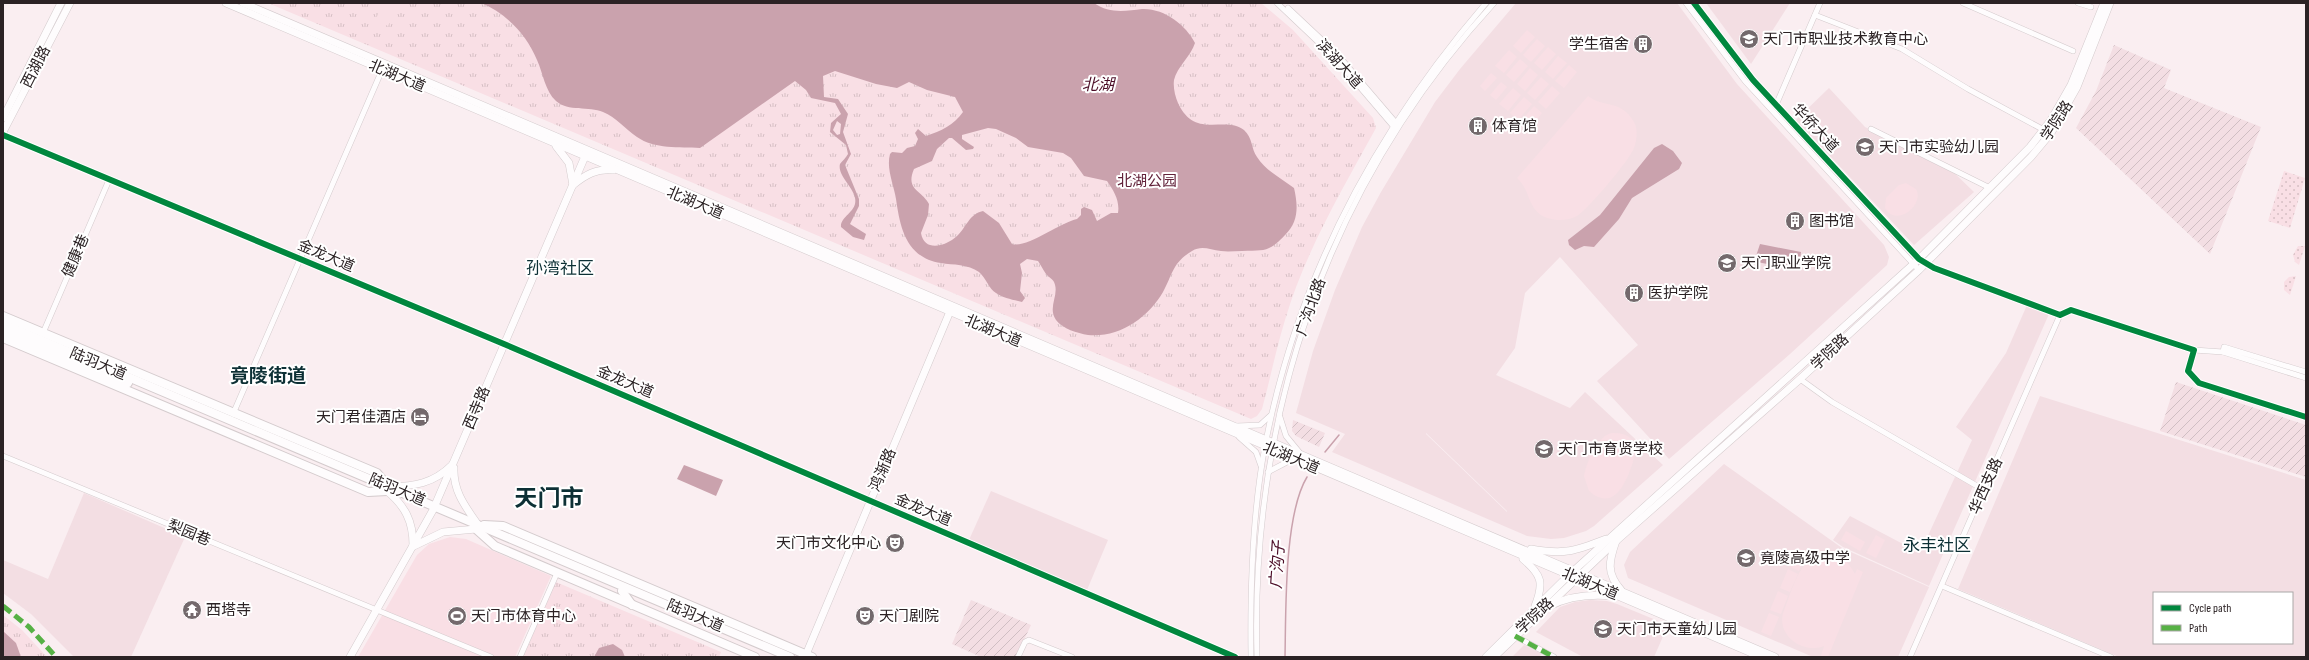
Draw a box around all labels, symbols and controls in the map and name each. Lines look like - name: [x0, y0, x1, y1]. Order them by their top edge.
- school or university icon: 天门市职业技术教育中心: [1738, 28, 1760, 50]
- place label: 天门市职业技术教育中心: [1763, 30, 1928, 49]
- building icon: 学生宿舍: [1632, 33, 1654, 55]
- street label: 滨湖大道: [1312, 35, 1366, 93]
- place label: 学生宿舍: [1569, 35, 1629, 54]
- street label: 西湖路: [17, 43, 55, 91]
- street label: 北湖大道: [366, 56, 428, 96]
- water label: 北湖: [1082, 76, 1117, 95]
- street label: 学院路: [2037, 97, 2077, 145]
- street label: 华侨大道: [1788, 100, 1842, 156]
- building icon: 体育馆: [1467, 115, 1489, 137]
- place label: 体育馆: [1492, 117, 1537, 136]
- school or university icon: 天门市实验幼儿园: [1854, 136, 1876, 158]
- place label: 天门市实验幼儿园: [1879, 138, 1999, 157]
- park label: 北湖公园: [1117, 172, 1177, 191]
- street label: 北湖大道: [664, 183, 726, 223]
- building icon: 图书馆: [1784, 210, 1806, 232]
- place label: 图书馆: [1809, 212, 1854, 231]
- street label: 健康巷: [58, 232, 94, 280]
- street label: 金龙大道: [295, 236, 357, 276]
- school or university icon: 天门职业学院: [1716, 252, 1738, 274]
- place label: 天门职业学院: [1741, 254, 1831, 273]
- district label: 孙湾社区: [526, 259, 594, 279]
- street label: 广沟北路: [1292, 276, 1330, 338]
- building icon: 医护学院: [1623, 282, 1645, 304]
- place label: 医护学院: [1648, 284, 1708, 303]
- street label: 北湖大道: [962, 311, 1024, 351]
- street label: 学院路: [1807, 330, 1853, 374]
- street label: 陆羽大道: [67, 344, 129, 384]
- street label: 金龙大道: [594, 362, 656, 402]
- district label: 竟陵街道: [230, 365, 306, 388]
- street label: 西寺路: [459, 384, 495, 432]
- hotel icon: 天门君佳酒店: [409, 406, 431, 428]
- place label: 天门君佳酒店: [316, 408, 406, 427]
- street label: 北湖大道: [1260, 438, 1322, 478]
- school or university icon: 天门市育贤学校: [1533, 438, 1555, 460]
- place label: 天门市育贤学校: [1558, 440, 1663, 459]
- street label: 鸿渐路: [865, 446, 901, 494]
- street label: 华西支路: [1965, 455, 2007, 517]
- street label: 陆羽大道: [366, 470, 428, 510]
- district label: 天门市: [515, 485, 584, 513]
- street label: 金龙大道: [892, 490, 954, 530]
- street label: 梨园巷: [165, 516, 213, 550]
- theatre icon: 天门市文化中心: [884, 532, 906, 554]
- place label: 天门市文化中心: [776, 534, 881, 553]
- district label: 永丰社区: [1903, 536, 1971, 556]
- water label: 广沟子: [1267, 539, 1289, 590]
- school or university icon: 竟陵高级中学: [1735, 547, 1757, 569]
- place label: 竟陵高级中学: [1760, 549, 1850, 568]
- street label: 北湖大道: [1559, 564, 1621, 604]
- legend: [2153, 592, 2293, 644]
- street label: 学院路: [1512, 594, 1558, 638]
- street label: 陆羽大道: [664, 596, 726, 636]
- temple icon: 西塔寺: [181, 599, 203, 621]
- place label: 西塔寺: [206, 601, 251, 620]
- text: Cycle path: [2189, 601, 2231, 616]
- sports icon: 天门市体育中心: [446, 605, 468, 627]
- theatre icon: 天门剧院: [854, 605, 876, 627]
- place label: 天门市体育中心: [471, 607, 576, 626]
- place label: 天门剧院: [879, 607, 939, 626]
- school or university icon: 天门市天童幼儿园: [1592, 618, 1614, 640]
- place label: 天门市天童幼儿园: [1617, 620, 1737, 639]
- text: Path: [2189, 621, 2207, 636]

